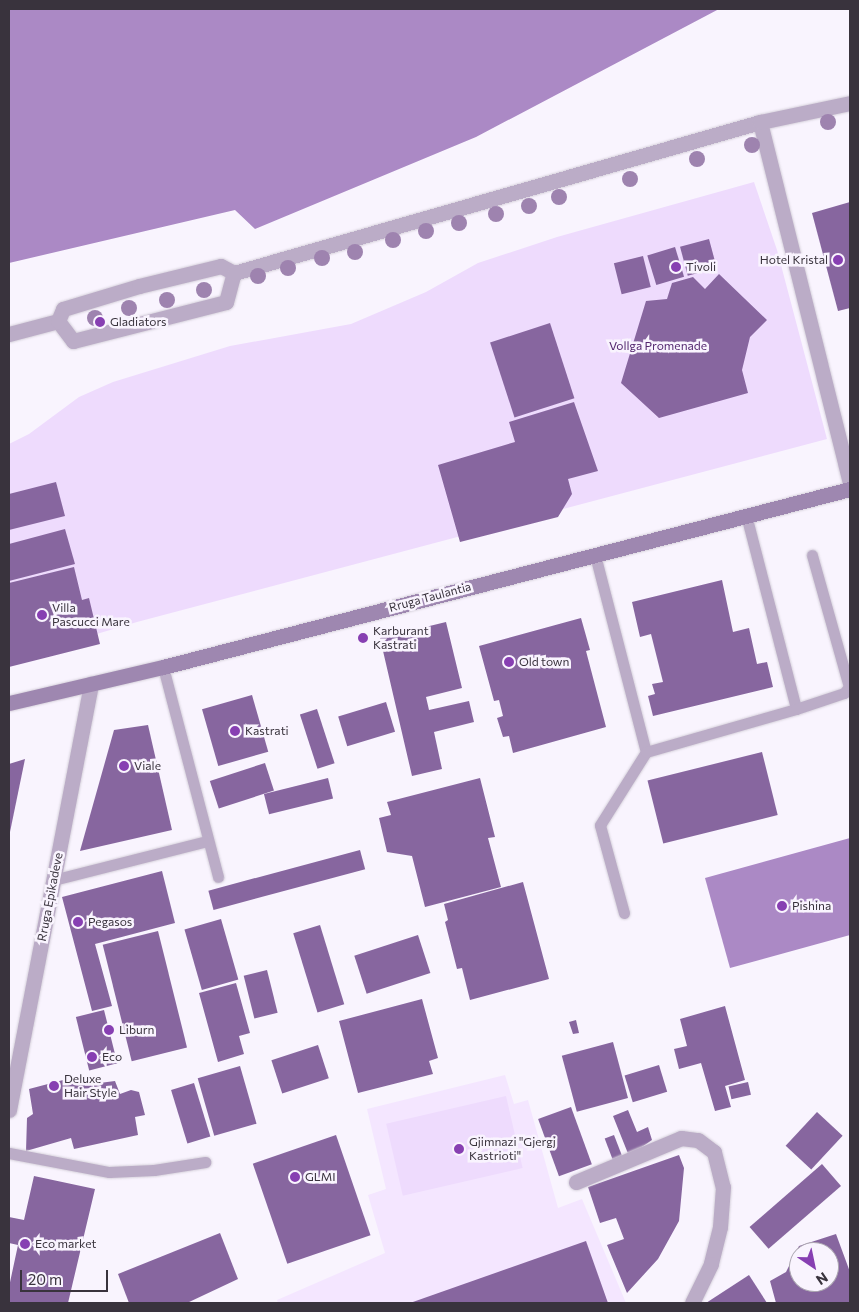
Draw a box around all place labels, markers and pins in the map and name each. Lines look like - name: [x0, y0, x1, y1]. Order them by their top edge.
- place label: Hotel Kristal: [760, 253, 828, 267]
- marker: Hotel Kristal: [832, 254, 844, 266]
- place label: Tivoli: [686, 260, 716, 274]
- marker: Tivoli: [670, 261, 682, 273]
- place label: Gladiators: [110, 315, 166, 329]
- marker: Gladiators: [94, 316, 106, 328]
- place label: Villa Pascucci Mare: [52, 601, 130, 629]
- marker: Villa Pascucci Mare: [36, 609, 48, 621]
- place label: Karburant Kastrati: [373, 624, 429, 652]
- marker: Karburant Kastrati: [357, 632, 369, 644]
- place label: Old town: [519, 655, 569, 669]
- marker: Old town: [503, 656, 515, 668]
- place label: Kastrati: [245, 724, 289, 738]
- marker: Kastrati: [229, 725, 241, 737]
- place label: Viale: [134, 759, 161, 773]
- marker: Viale: [118, 760, 130, 772]
- place label: Pishina: [792, 899, 831, 913]
- marker: Pishina: [776, 900, 788, 912]
- place label: Pegasos: [88, 915, 132, 929]
- marker: Pegasos: [72, 916, 84, 928]
- place label: Liburn: [119, 1023, 154, 1037]
- marker: Liburn: [103, 1024, 115, 1036]
- place label: Eco: [102, 1050, 122, 1064]
- marker: Eco: [86, 1051, 98, 1063]
- place label: Deluxe Hair Style: [64, 1072, 117, 1100]
- marker: Deluxe Hair Style: [48, 1080, 60, 1092]
- place label: Gjimnazi "Gjergj Kastrioti": [469, 1135, 556, 1163]
- marker: Gjimnazi "Gjergj Kastrioti": [453, 1143, 465, 1155]
- place label: GLMI: [305, 1170, 336, 1184]
- marker: GLMI: [289, 1171, 301, 1183]
- place label: Eco market: [35, 1237, 96, 1251]
- marker: Eco market: [19, 1238, 31, 1250]

